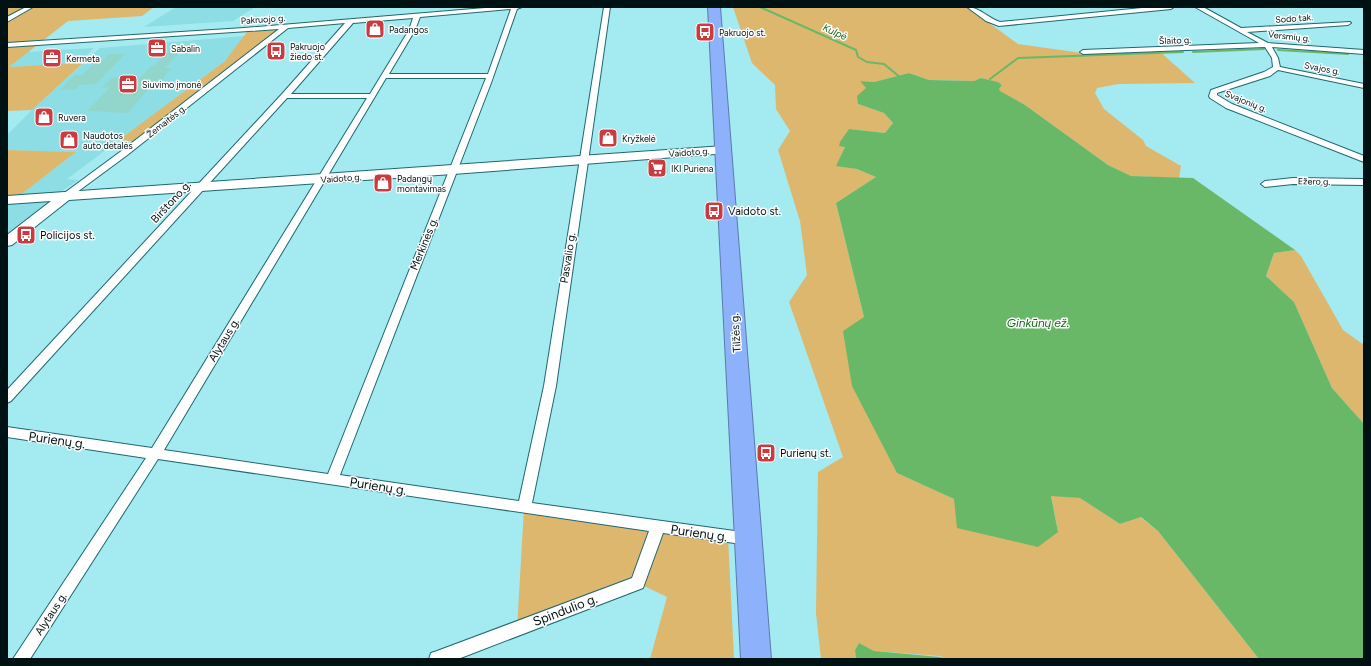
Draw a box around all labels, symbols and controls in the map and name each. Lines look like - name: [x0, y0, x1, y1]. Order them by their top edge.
- street label: Sodo tak.: [1275, 11, 1313, 25]
- street label: Pakruojo g.: [240, 12, 286, 26]
- shop icon: Padangos: [364, 18, 386, 40]
- bus stop icon: Pakruojo st.: [694, 21, 716, 43]
- water label: Kulpė: [821, 21, 850, 43]
- place label: Padangos: [389, 24, 428, 35]
- place label: Pakruojo st.: [719, 27, 766, 38]
- street label: Versmių g.: [1267, 28, 1311, 44]
- street label: Šlaito g.: [1159, 34, 1191, 46]
- office icon: Sabalin: [146, 37, 168, 59]
- bus stop icon: Pakruojo žiedo st.: [265, 40, 287, 62]
- place label: Pakruojo žiedo st.: [290, 41, 325, 62]
- place label: Sabalin: [171, 43, 200, 54]
- office icon: Kermeta: [41, 47, 63, 69]
- place label: Kermeta: [66, 53, 100, 64]
- street label: Svajos g.: [1303, 59, 1341, 77]
- office icon: Siuvimo įmonė: [117, 73, 139, 95]
- place label: Siuvimo įmonė: [142, 79, 201, 90]
- street label: Svajonių g.: [1224, 88, 1269, 114]
- street label: Žemaitės g.: [144, 102, 188, 140]
- shop icon: Ruvera: [33, 106, 55, 128]
- place label: Ruvera: [58, 112, 86, 123]
- shop icon: Kryžkelė: [597, 127, 619, 149]
- shop icon: Naudotos auto detalės: [58, 129, 80, 151]
- place label: Naudotos auto detalės: [83, 130, 133, 151]
- place label: Kryžkelė: [622, 133, 656, 144]
- street label: Vaidoto g.: [668, 145, 710, 159]
- supermarket icon: IKI Puriena: [646, 157, 668, 179]
- place label: IKI Puriena: [671, 163, 714, 174]
- street label: Vaidoto g.: [320, 171, 362, 185]
- shop icon: Padangų montavimas: [372, 172, 394, 194]
- place label: Padangų montavimas: [397, 173, 446, 194]
- street label: Ežero g.: [1298, 175, 1330, 187]
- street label: Birštono g.: [148, 178, 194, 226]
- bus stop icon: Vaidoto st.: [703, 200, 725, 222]
- place label: Vaidoto st.: [728, 205, 781, 218]
- street label: Merkinės g.: [408, 216, 440, 272]
- bus stop icon: Policijos st.: [15, 224, 37, 246]
- place label: Policijos st.: [40, 229, 95, 242]
- street label: Pasvalio g.: [558, 232, 578, 284]
- street label: Tilžės g.: [728, 313, 744, 353]
- street label: Alytaus g.: [206, 316, 242, 364]
- water label: Ginkūnų ež.: [1007, 316, 1069, 330]
- street label: Purienų g.: [28, 429, 87, 451]
- bus stop icon: Purienų st.: [755, 442, 777, 464]
- place label: Purienų st.: [780, 447, 831, 460]
- street label: Purienų g.: [349, 474, 408, 498]
- street label: Purienų g.: [670, 522, 729, 544]
- street label: Alytaus g.: [32, 590, 70, 638]
- street label: Spindulio g.: [531, 591, 600, 629]

